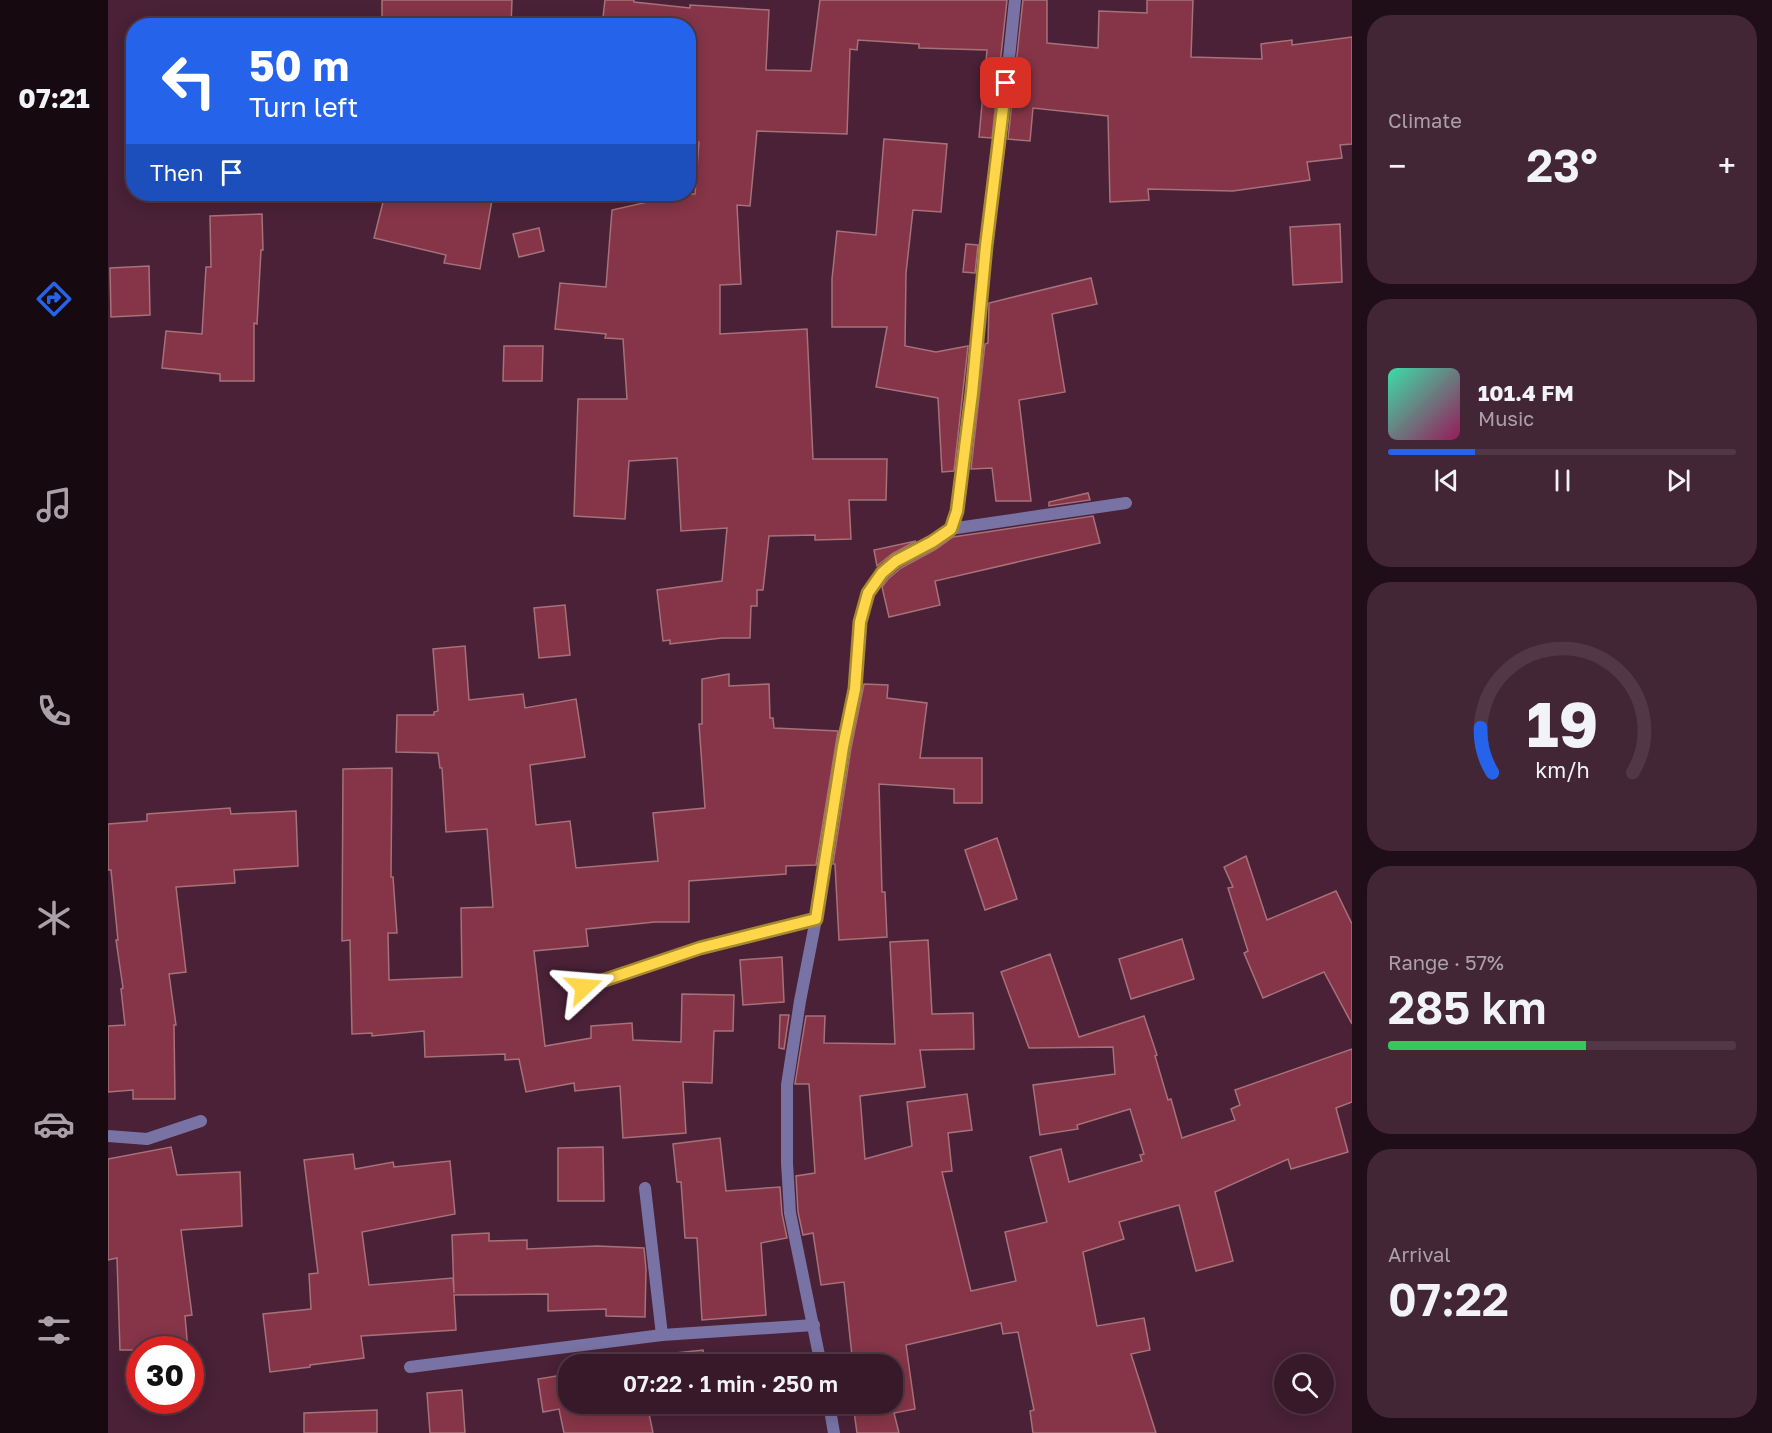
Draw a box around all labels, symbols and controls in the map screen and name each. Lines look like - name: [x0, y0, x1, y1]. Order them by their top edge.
- text: 50 m: [249, 40, 349, 90]
- icon: left: [150, 42, 228, 120]
- pin: [980, 57, 1031, 108]
- icon: arrive: [989, 66, 1022, 99]
- text: 07:21: [18, 82, 90, 114]
- text: Turn left: [249, 91, 358, 123]
- text: Climate: [1388, 108, 1462, 132]
- text: 23°: [1526, 138, 1598, 192]
- text: −: [1388, 146, 1406, 185]
- text: +: [1718, 146, 1736, 185]
- icon: arrive: [215, 156, 248, 189]
- text: Then: [150, 159, 203, 186]
- icon: directions: [33, 278, 75, 320]
- text: 101.4 FM: [1478, 379, 1574, 406]
- text: Music: [1478, 406, 1534, 430]
- icon: previous: [1430, 464, 1463, 497]
- icon: pause: [1546, 464, 1579, 497]
- icon: next: [1662, 464, 1695, 497]
- icon: music: [33, 484, 75, 526]
- text: 19: [1526, 687, 1598, 762]
- icon: phone: [33, 690, 75, 732]
- text: km/h: [1535, 758, 1589, 784]
- icon: climate: [33, 897, 75, 939]
- text: Range · 57%: [1388, 950, 1504, 974]
- position arrow: [552, 955, 616, 1019]
- text: 285 km: [1388, 980, 1547, 1034]
- icon: car: [33, 1103, 75, 1145]
- text: Arrival: [1388, 1242, 1451, 1266]
- text: 07:22: [1388, 1272, 1509, 1326]
- icon: filters: [33, 1309, 75, 1351]
- speed limit sign: 30: [126, 1336, 204, 1414]
- map controls: [1274, 1354, 1334, 1414]
- button: search: [1274, 1354, 1334, 1414]
- text: 07:22 · 1 min · 250 m: [623, 1370, 838, 1397]

